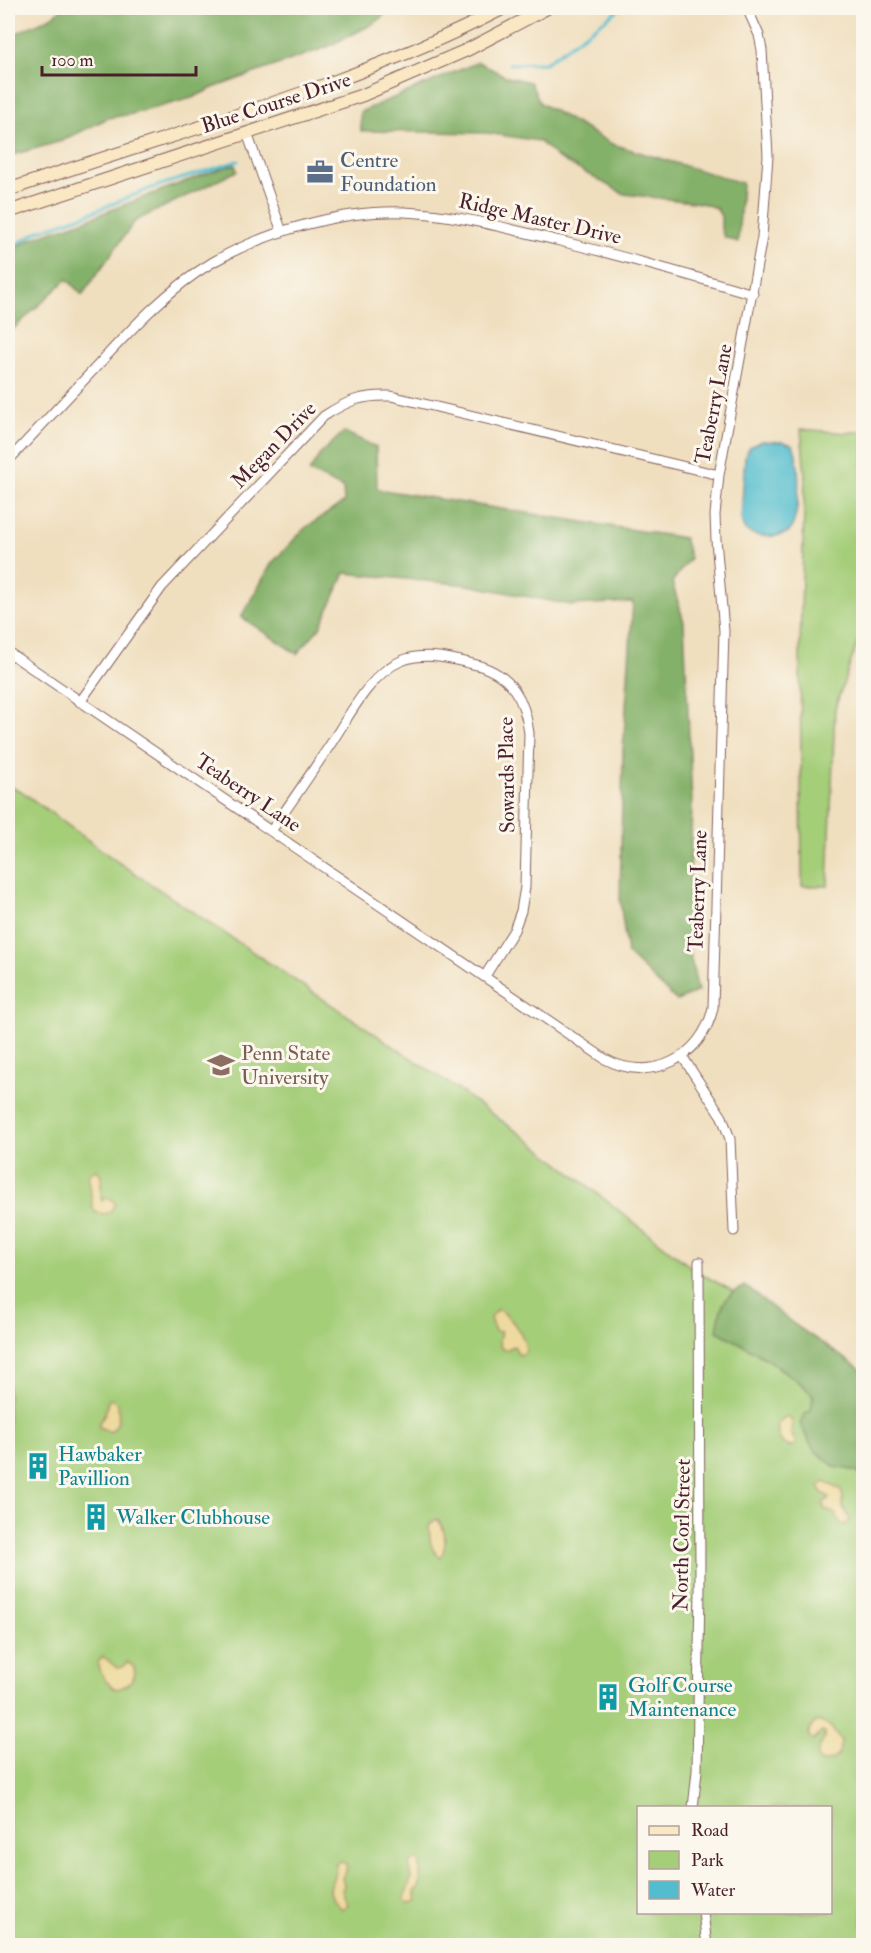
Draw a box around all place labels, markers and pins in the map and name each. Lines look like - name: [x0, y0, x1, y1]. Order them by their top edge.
- place label: Centre Foundation: [340, 147, 437, 198]
- office icon: Centre Foundation: [305, 157, 335, 187]
- place label: Penn State University: [241, 1040, 331, 1091]
- school or university icon: Penn State University: [206, 1050, 236, 1080]
- place label: Hawbaker Pavillion: [58, 1441, 142, 1492]
- building icon: Hawbaker Pavillion: [23, 1451, 53, 1481]
- building icon: Walker Clubhouse: [81, 1502, 111, 1532]
- place label: Walker Clubhouse: [115, 1504, 270, 1531]
- place label: Golf Course Maintenance: [628, 1672, 736, 1723]
- building icon: Golf Course Maintenance: [593, 1682, 623, 1712]

